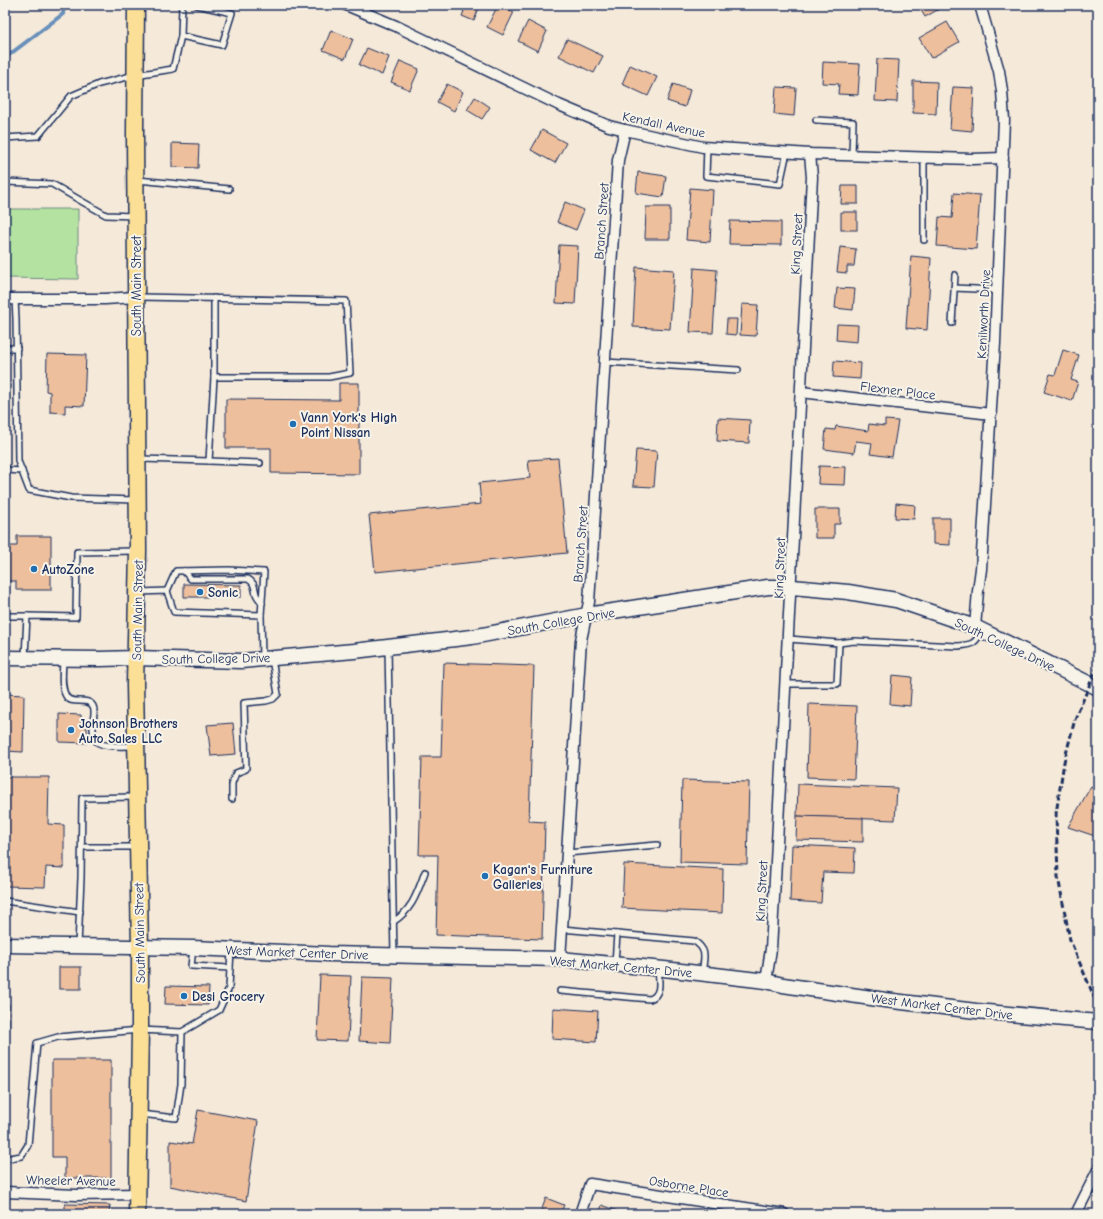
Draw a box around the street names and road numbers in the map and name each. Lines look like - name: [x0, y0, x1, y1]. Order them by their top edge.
- street label: Kendall Avenue: [621, 108, 707, 141]
- street label: Branch Street: [591, 181, 612, 260]
- street label: King Street: [787, 212, 806, 275]
- street label: South Main Street: [129, 235, 144, 336]
- street label: Kenilworth Drive: [974, 269, 993, 359]
- street label: Flexner Place: [859, 378, 937, 403]
- street label: Branch Street: [570, 504, 591, 583]
- street label: King Street: [771, 536, 788, 599]
- street label: South Main Street: [129, 558, 146, 660]
- street label: South College Drive: [506, 605, 616, 638]
- street label: South College Drive: [952, 615, 1058, 674]
- street label: South College Drive: [162, 650, 271, 667]
- street label: King Street: [752, 859, 771, 922]
- street label: South Main Street: [131, 881, 148, 983]
- street label: West Market Center Drive: [225, 943, 369, 963]
- street label: West Market Center Drive: [549, 953, 693, 980]
- street label: West Market Center Drive: [870, 990, 1014, 1023]
- street label: Wheeler Avenue: [26, 1172, 116, 1189]
- street label: Osborne Place: [648, 1173, 730, 1200]

